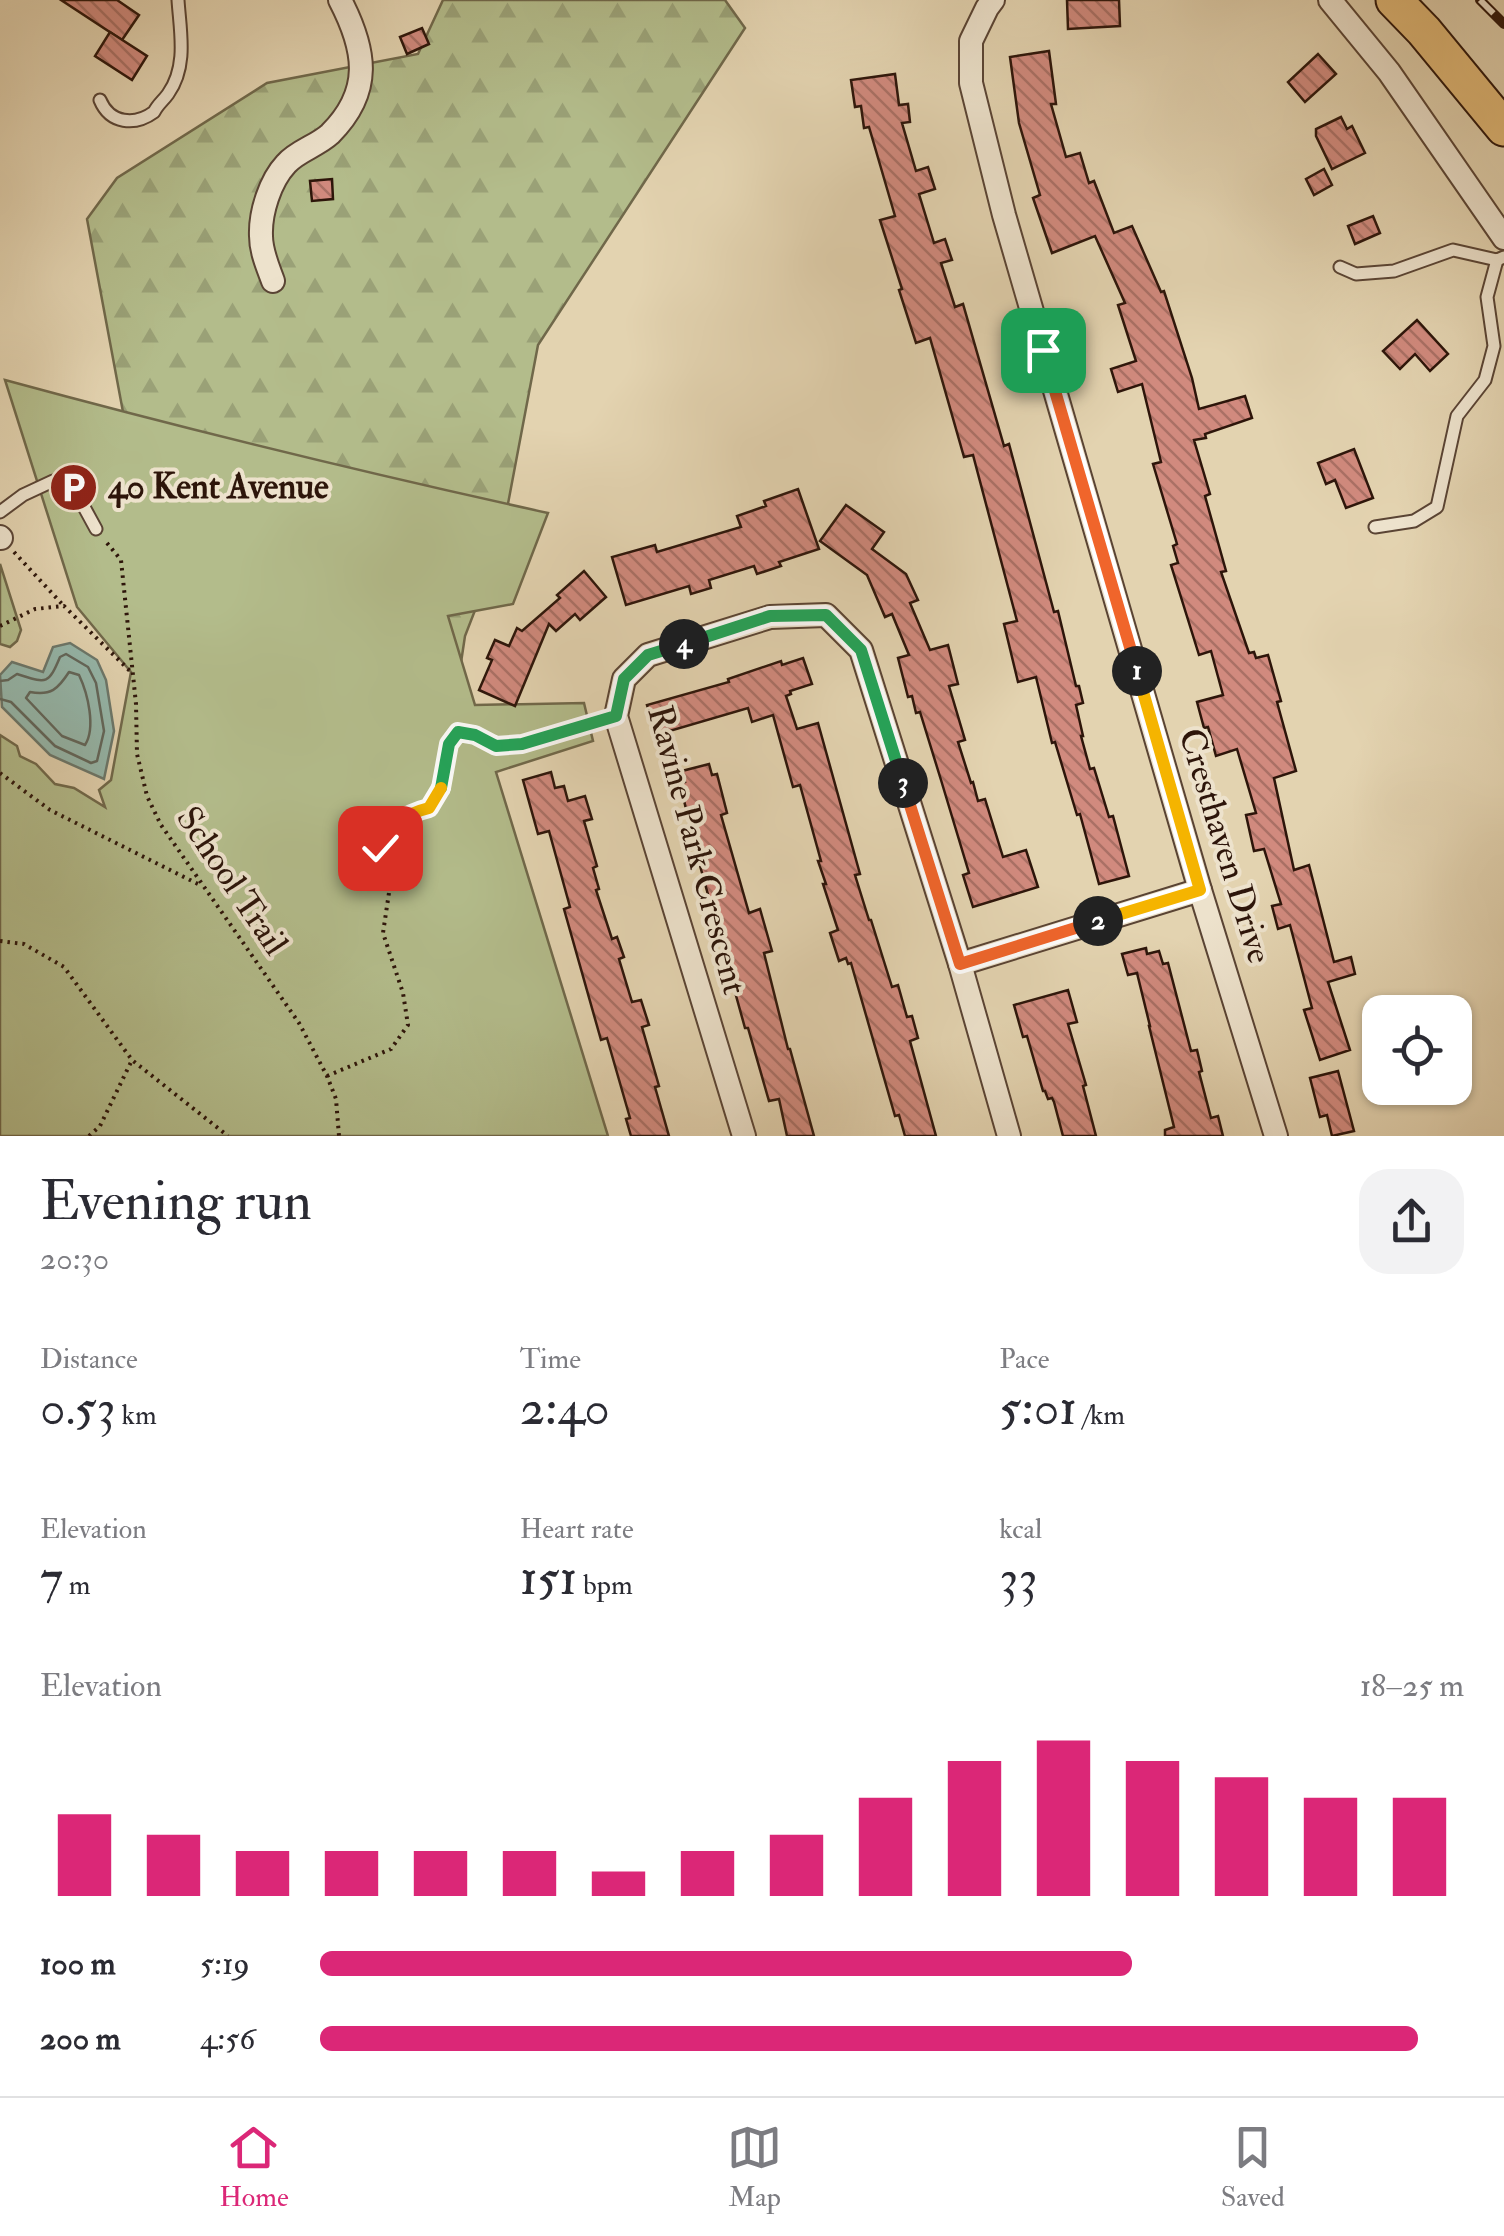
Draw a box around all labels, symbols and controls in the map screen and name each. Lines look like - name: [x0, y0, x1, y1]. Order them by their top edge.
- pin: [1001, 308, 1086, 393]
- icon: arrive: [1016, 323, 1071, 378]
- parking icon: 40 Kent Avenue: [47, 461, 99, 513]
- place label: 40 Kent Avenue: [107, 465, 329, 509]
- pin: 4: [659, 619, 709, 669]
- text: 4: [676, 626, 692, 661]
- pin: 1: [1112, 646, 1162, 696]
- text: 1: [1132, 653, 1142, 688]
- street label: Ravine Park Crescent: [637, 701, 757, 999]
- street label: Cresthaven Drive: [1168, 723, 1282, 969]
- pin: 3: [878, 758, 928, 808]
- text: 3: [898, 765, 908, 800]
- street label: School Trail: [166, 798, 298, 964]
- pin: [338, 806, 423, 891]
- icon: check: [353, 821, 408, 876]
- pin: 2: [1073, 896, 1123, 946]
- text: 2: [1091, 903, 1105, 938]
- map controls: [1362, 995, 1472, 1105]
- button: locate: [1362, 995, 1472, 1105]
- text: Evening run: [40, 1167, 312, 1236]
- button: share: [1359, 1169, 1464, 1274]
- text: 20:30: [40, 1239, 109, 1279]
- text: Distance: [40, 1342, 138, 1377]
- text: Time: [520, 1342, 581, 1377]
- text: Pace: [999, 1342, 1050, 1377]
- text: 0.53: [40, 1377, 116, 1440]
- text: 2:40: [520, 1377, 610, 1440]
- text: 5:01: [999, 1377, 1077, 1440]
- text: km: [116, 1398, 157, 1433]
- text: /km: [1077, 1398, 1125, 1433]
- text: Elevation: [40, 1512, 147, 1547]
- text: Heart rate: [520, 1512, 634, 1547]
- text: kcal: [999, 1512, 1042, 1547]
- text: 7: [40, 1547, 63, 1610]
- text: 151: [520, 1547, 577, 1610]
- text: 33: [999, 1547, 1038, 1610]
- text: m: [63, 1568, 91, 1603]
- text: bpm: [577, 1568, 633, 1603]
- text: Elevation: [40, 1666, 162, 1706]
- text: 18–25 m: [1360, 1666, 1464, 1706]
- text: 100 m: [40, 1944, 116, 1984]
- text: 5:19: [200, 1944, 250, 1984]
- text: 200 m: [40, 2019, 121, 2059]
- text: 4:56: [200, 2019, 255, 2059]
- tab: Home: [219, 2120, 289, 2215]
- tab: Map: [727, 2120, 782, 2215]
- tab: Saved: [1221, 2120, 1285, 2215]

